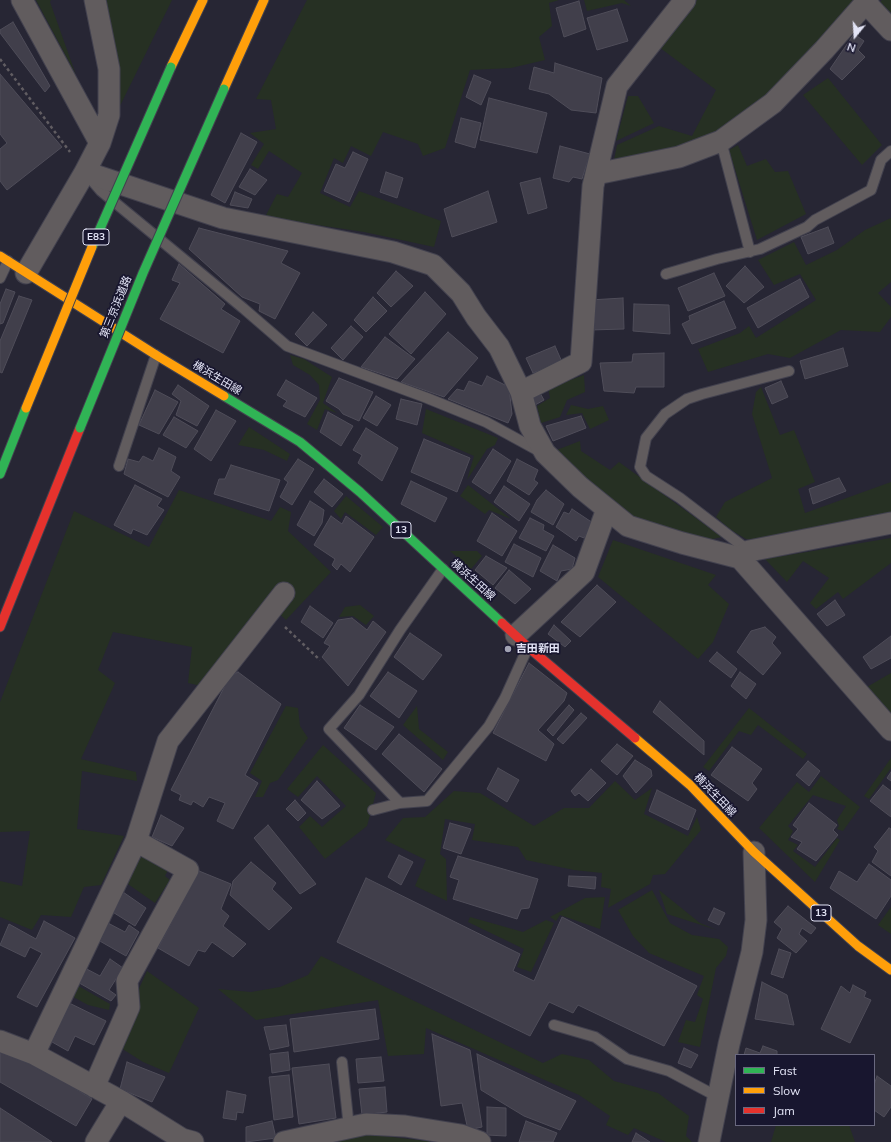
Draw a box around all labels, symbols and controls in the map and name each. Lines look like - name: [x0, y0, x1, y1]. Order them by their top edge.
- north arrow: [835, 16, 875, 56]
- text: N: [845, 39, 857, 55]
- road number: E83: [83, 229, 109, 245]
- street label: 第三京浜道路: [98, 274, 134, 340]
- street label: 横浜生田線: [190, 358, 244, 398]
- road number: 13: [391, 522, 411, 538]
- street label: 横浜生田線: [448, 557, 498, 603]
- place label: 吉田新田: [516, 642, 560, 656]
- marker: 吉田新田: [503, 644, 513, 654]
- street label: 横浜生田線: [691, 771, 739, 819]
- road number: 13: [811, 905, 831, 921]
- legend: [735, 1054, 875, 1126]
- text: Fast: [773, 1063, 797, 1078]
- text: Slow: [773, 1083, 801, 1098]
- text: Jam: [773, 1103, 795, 1118]

